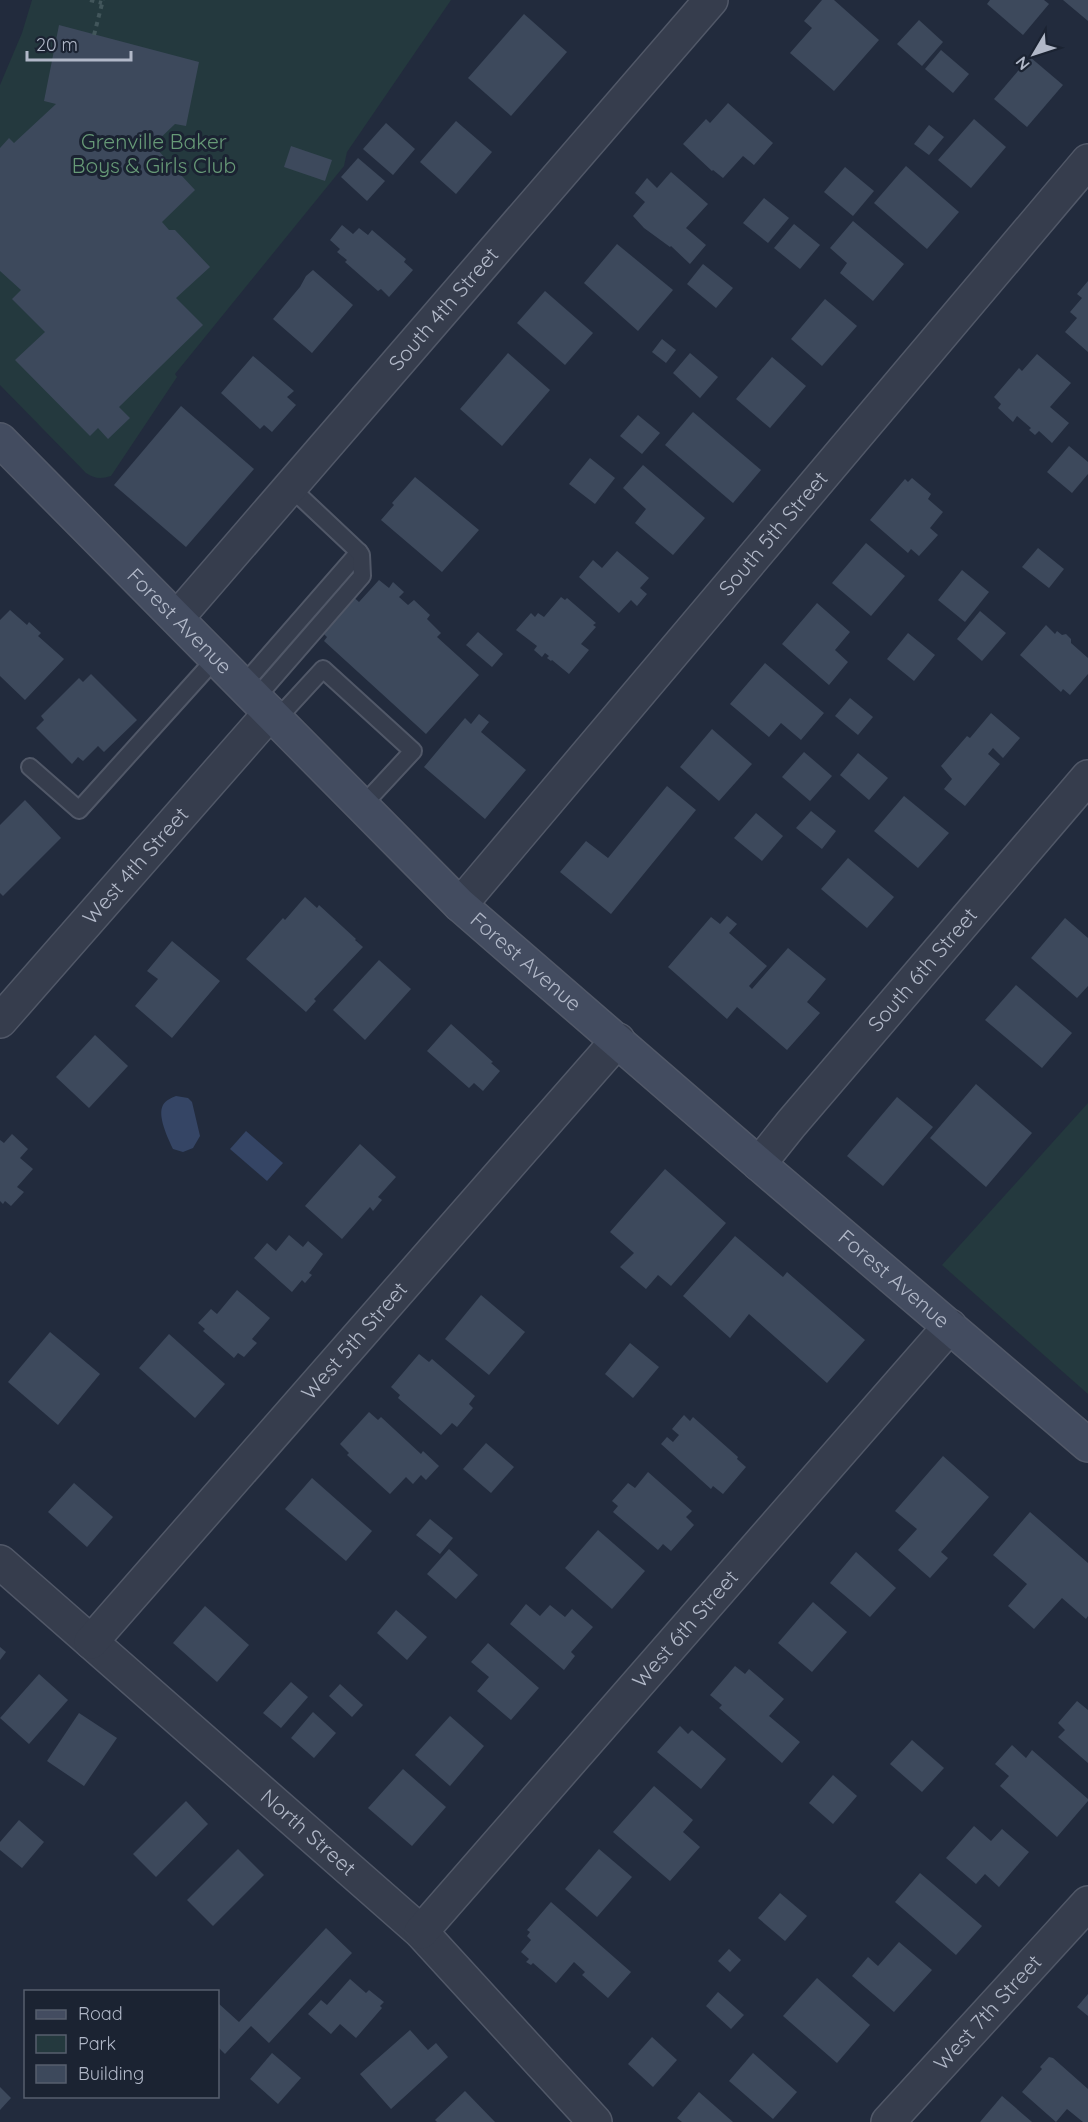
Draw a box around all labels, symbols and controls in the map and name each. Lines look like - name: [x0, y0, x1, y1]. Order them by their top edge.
- scale bar: [27, 24, 130, 62]
- north arrow: [1004, 24, 1064, 84]
- text: 20 m: [36, 33, 78, 56]
- text: N: [1011, 53, 1034, 74]
- park label: Grenville Baker Boys & Girls Club: [72, 128, 236, 178]
- street label: South 4th Street: [383, 242, 503, 376]
- street label: South 5th Street: [713, 465, 833, 601]
- street label: Forest Avenue: [122, 562, 238, 679]
- street label: West 4th Street: [77, 801, 194, 930]
- street label: South 6th Street: [862, 902, 982, 1037]
- street label: Forest Avenue: [466, 906, 587, 1016]
- street label: Forest Avenue: [833, 1224, 956, 1333]
- street label: West 5th Street: [295, 1276, 412, 1405]
- street label: West 6th Street: [626, 1564, 743, 1693]
- street label: North Street: [256, 1783, 362, 1881]
- street label: West 7th Street: [928, 1949, 1046, 2075]
- legend: [24, 1990, 219, 2098]
- text: Road: [78, 2002, 123, 2025]
- text: Park: [78, 2032, 116, 2055]
- text: Building: [78, 2062, 144, 2085]

